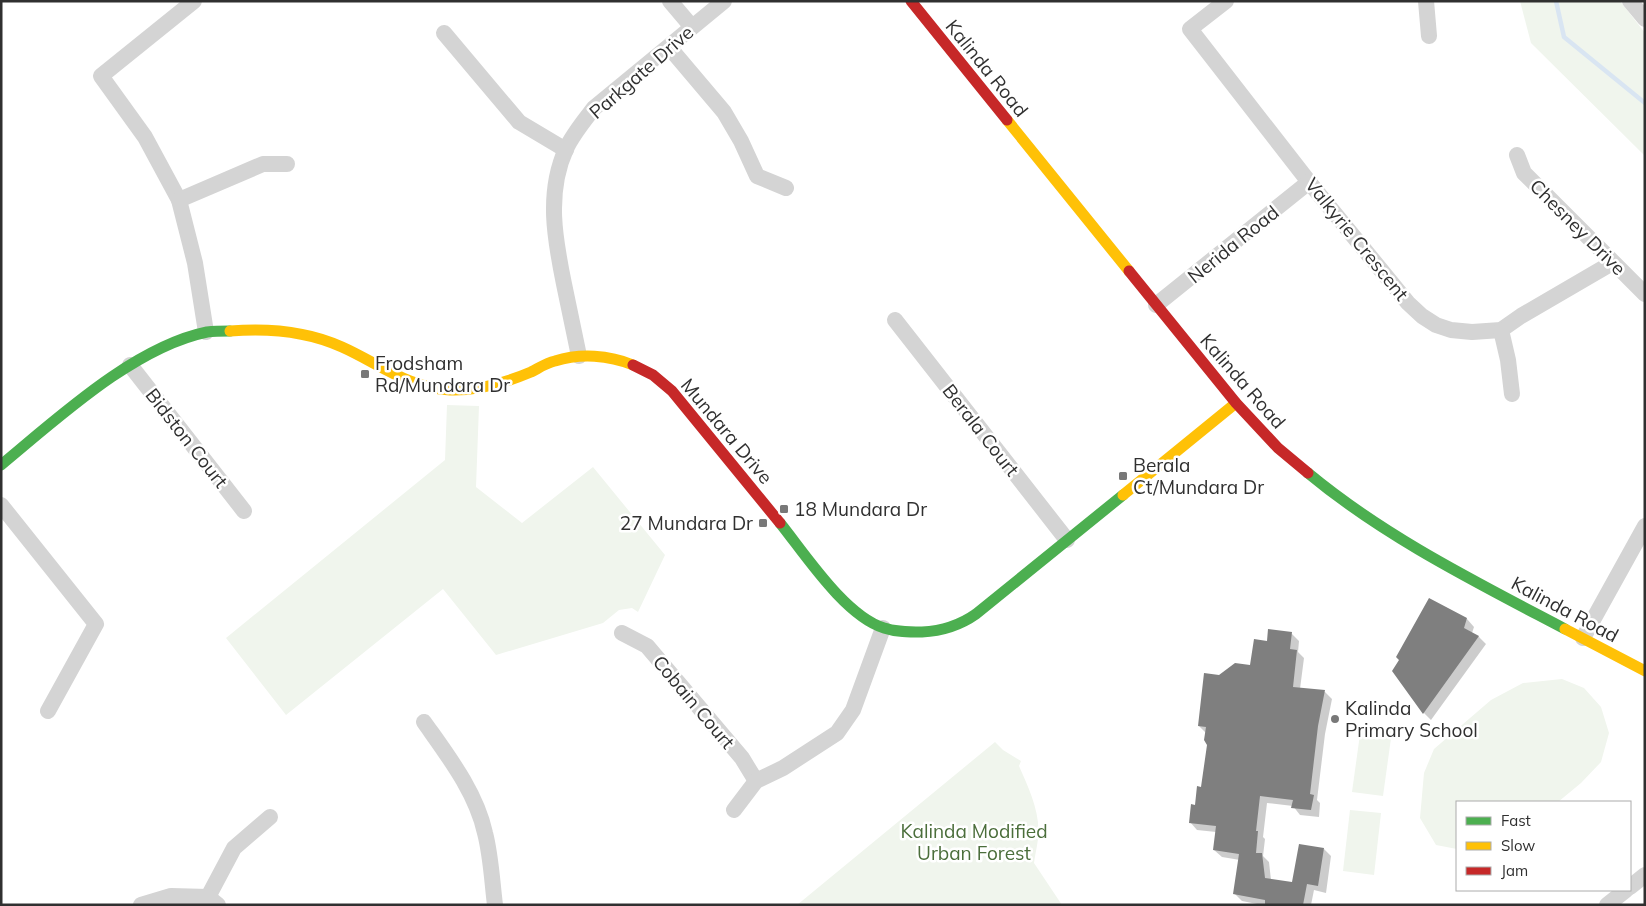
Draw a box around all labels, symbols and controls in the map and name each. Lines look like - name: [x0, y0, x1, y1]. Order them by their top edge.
- street label: Kalinda Road: [941, 15, 1033, 121]
- street label: Parkgate Drive: [584, 20, 698, 124]
- street label: Valkyrie Crescent: [1300, 173, 1414, 306]
- street label: Chesney Drive: [1525, 174, 1631, 280]
- street label: Nerida Road: [1183, 200, 1283, 288]
- street label: Kalinda Road: [1195, 329, 1291, 433]
- place label: Frodsham Rd/Mundara Dr: [375, 351, 510, 397]
- marker: Frodsham Rd/Mundara Dr: [359, 368, 371, 380]
- street label: Mundara Drive: [676, 373, 778, 489]
- street label: Berala Court: [938, 379, 1025, 481]
- street label: Bidston Court: [141, 383, 234, 493]
- place label: Berala Ct/Mundara Dr: [1133, 453, 1264, 499]
- marker: Berala Ct/Mundara Dr: [1117, 470, 1129, 482]
- place label: 18 Mundara Dr: [794, 497, 927, 521]
- marker: 18 Mundara Dr: [778, 503, 790, 515]
- place label: 27 Mundara Dr: [620, 511, 753, 535]
- marker: 27 Mundara Dr: [757, 517, 769, 529]
- street label: Kalinda Road: [1507, 571, 1623, 647]
- street label: Cobain Court: [648, 650, 740, 754]
- place label: Kalinda Primary School: [1345, 696, 1478, 742]
- marker: Kalinda Primary School: [1329, 713, 1341, 725]
- legend: [1456, 801, 1631, 891]
- text: Fast: [1501, 811, 1531, 830]
- park label: Kalinda Modified Urban Forest: [900, 819, 1048, 865]
- text: Slow: [1501, 836, 1535, 855]
- text: Jam: [1501, 861, 1528, 880]

